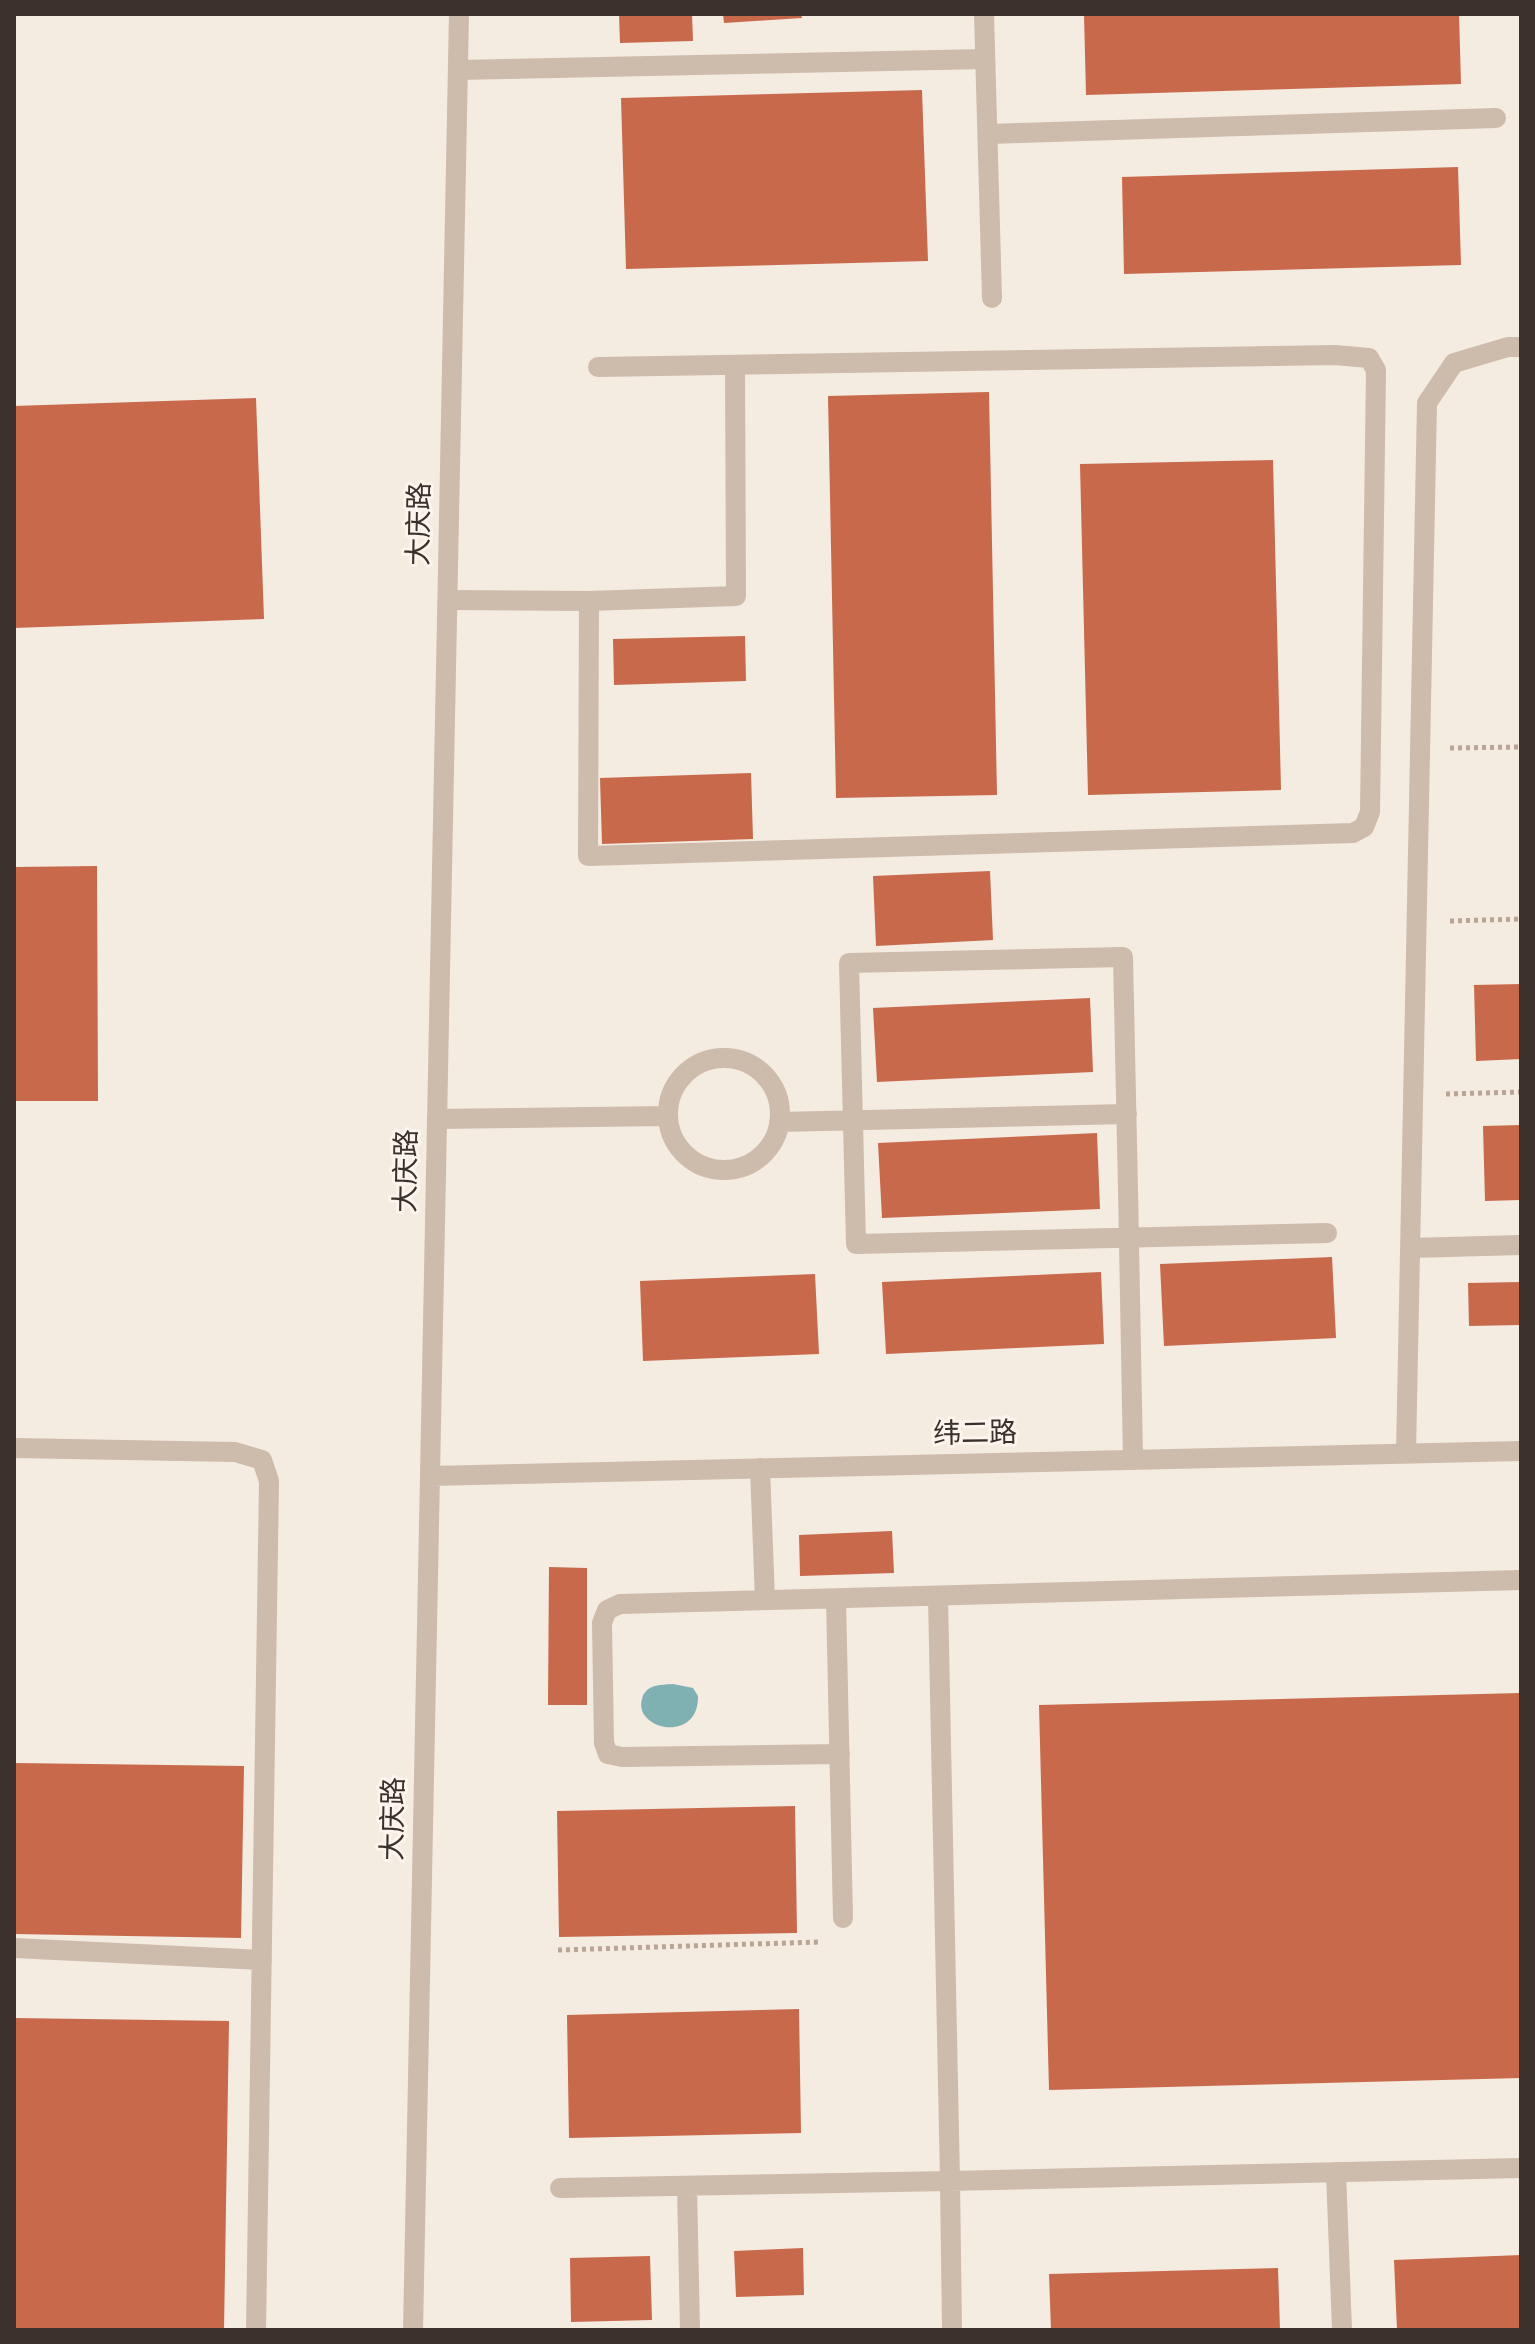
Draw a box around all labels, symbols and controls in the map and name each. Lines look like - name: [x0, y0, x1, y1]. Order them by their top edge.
- street label: 大庆路: [403, 482, 439, 566]
- street label: 大庆路: [390, 1129, 426, 1213]
- street label: 纬二路: [933, 1417, 1017, 1453]
- street label: 大庆路: [377, 1777, 413, 1861]

